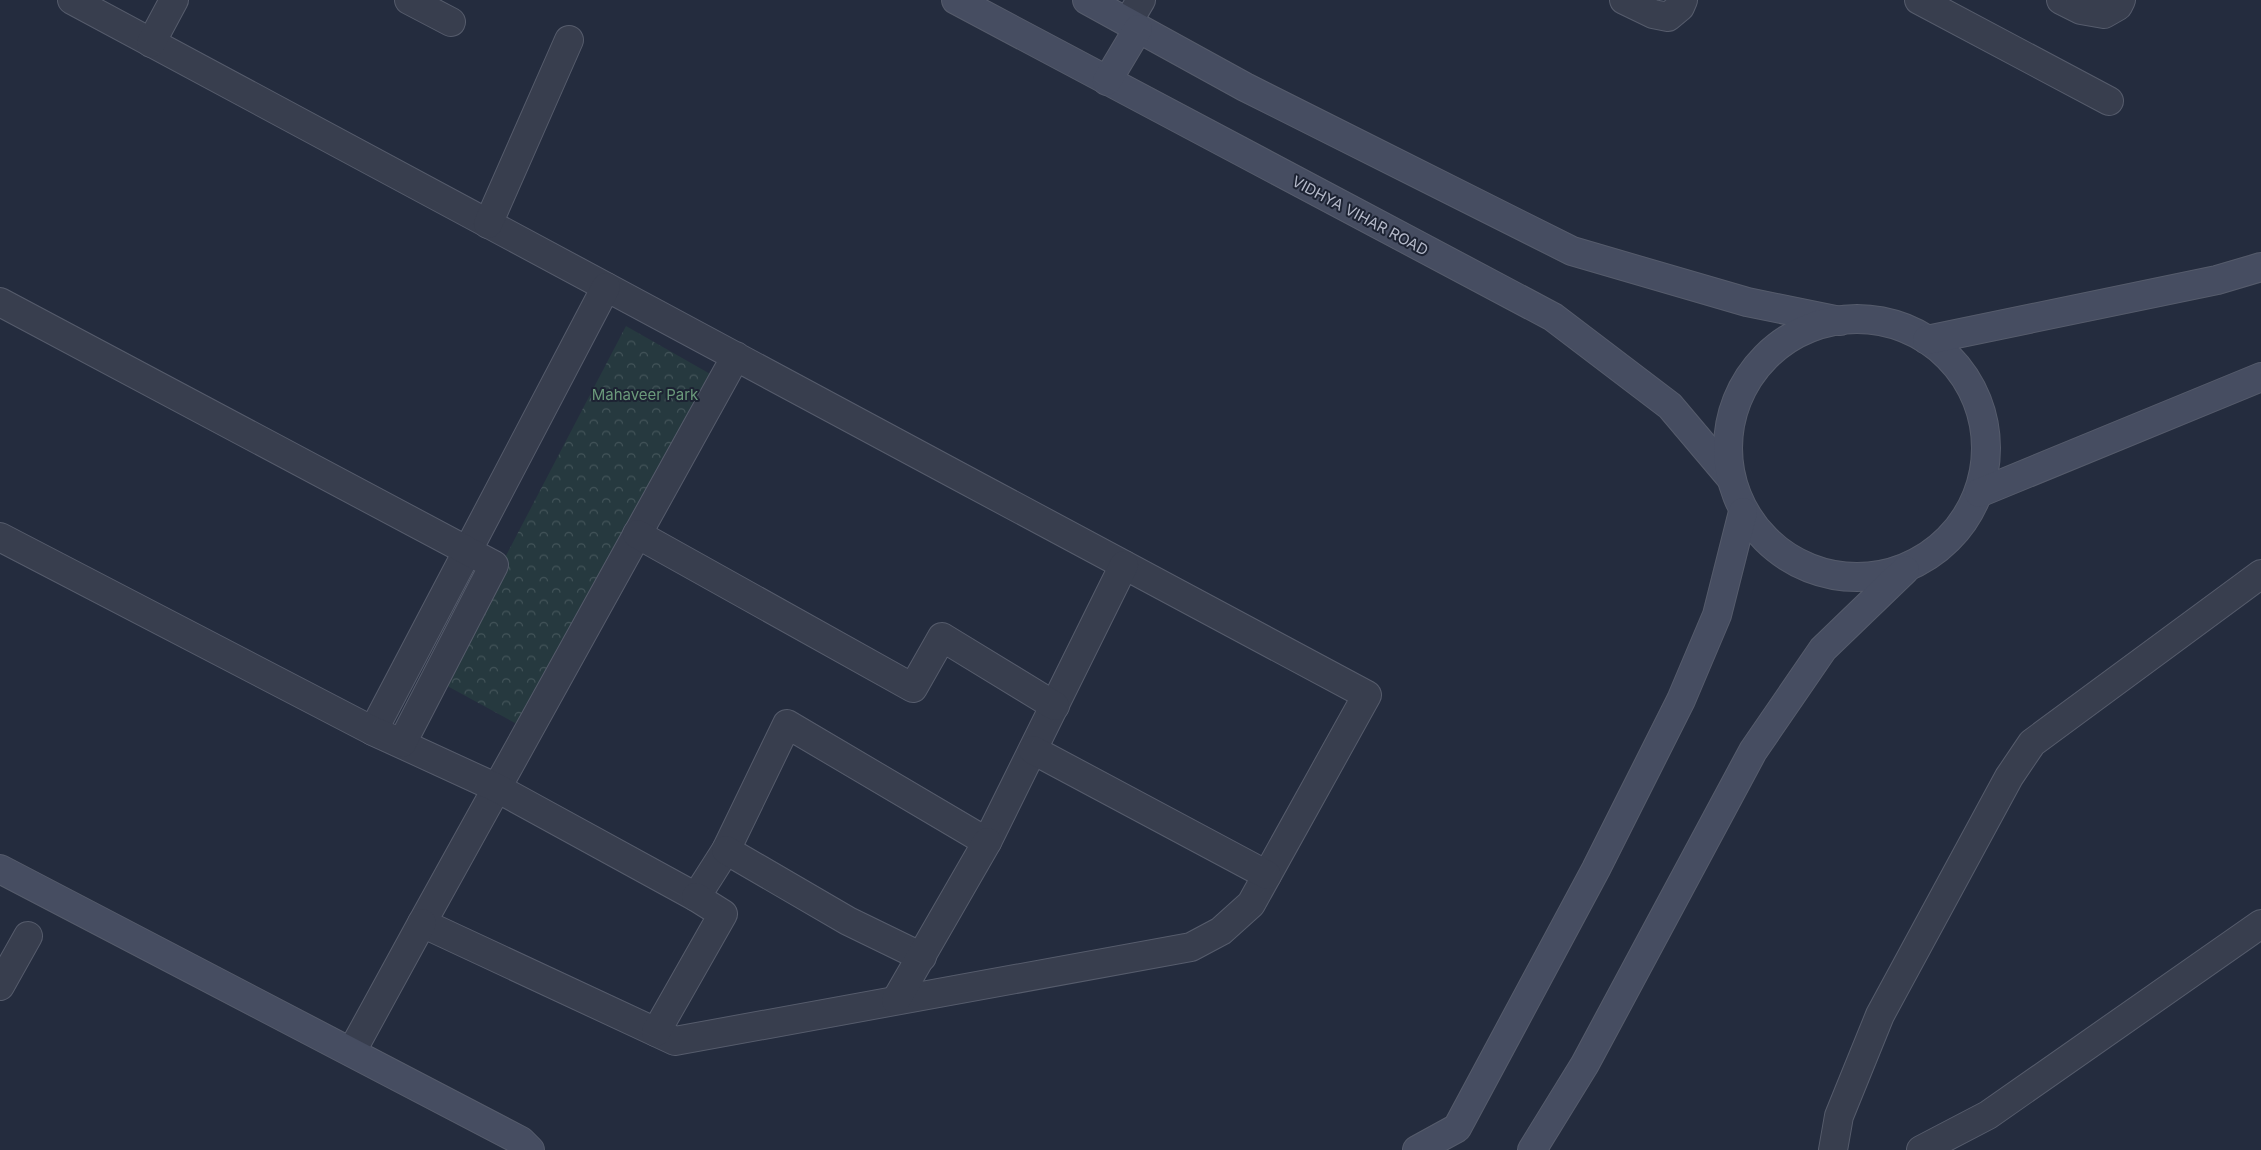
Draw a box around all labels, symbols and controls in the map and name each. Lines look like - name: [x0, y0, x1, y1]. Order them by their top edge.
- street label: VIDHYA VIHAR ROAD: [1289, 172, 1432, 260]
- park label: Mahaveer Park: [592, 385, 699, 404]

